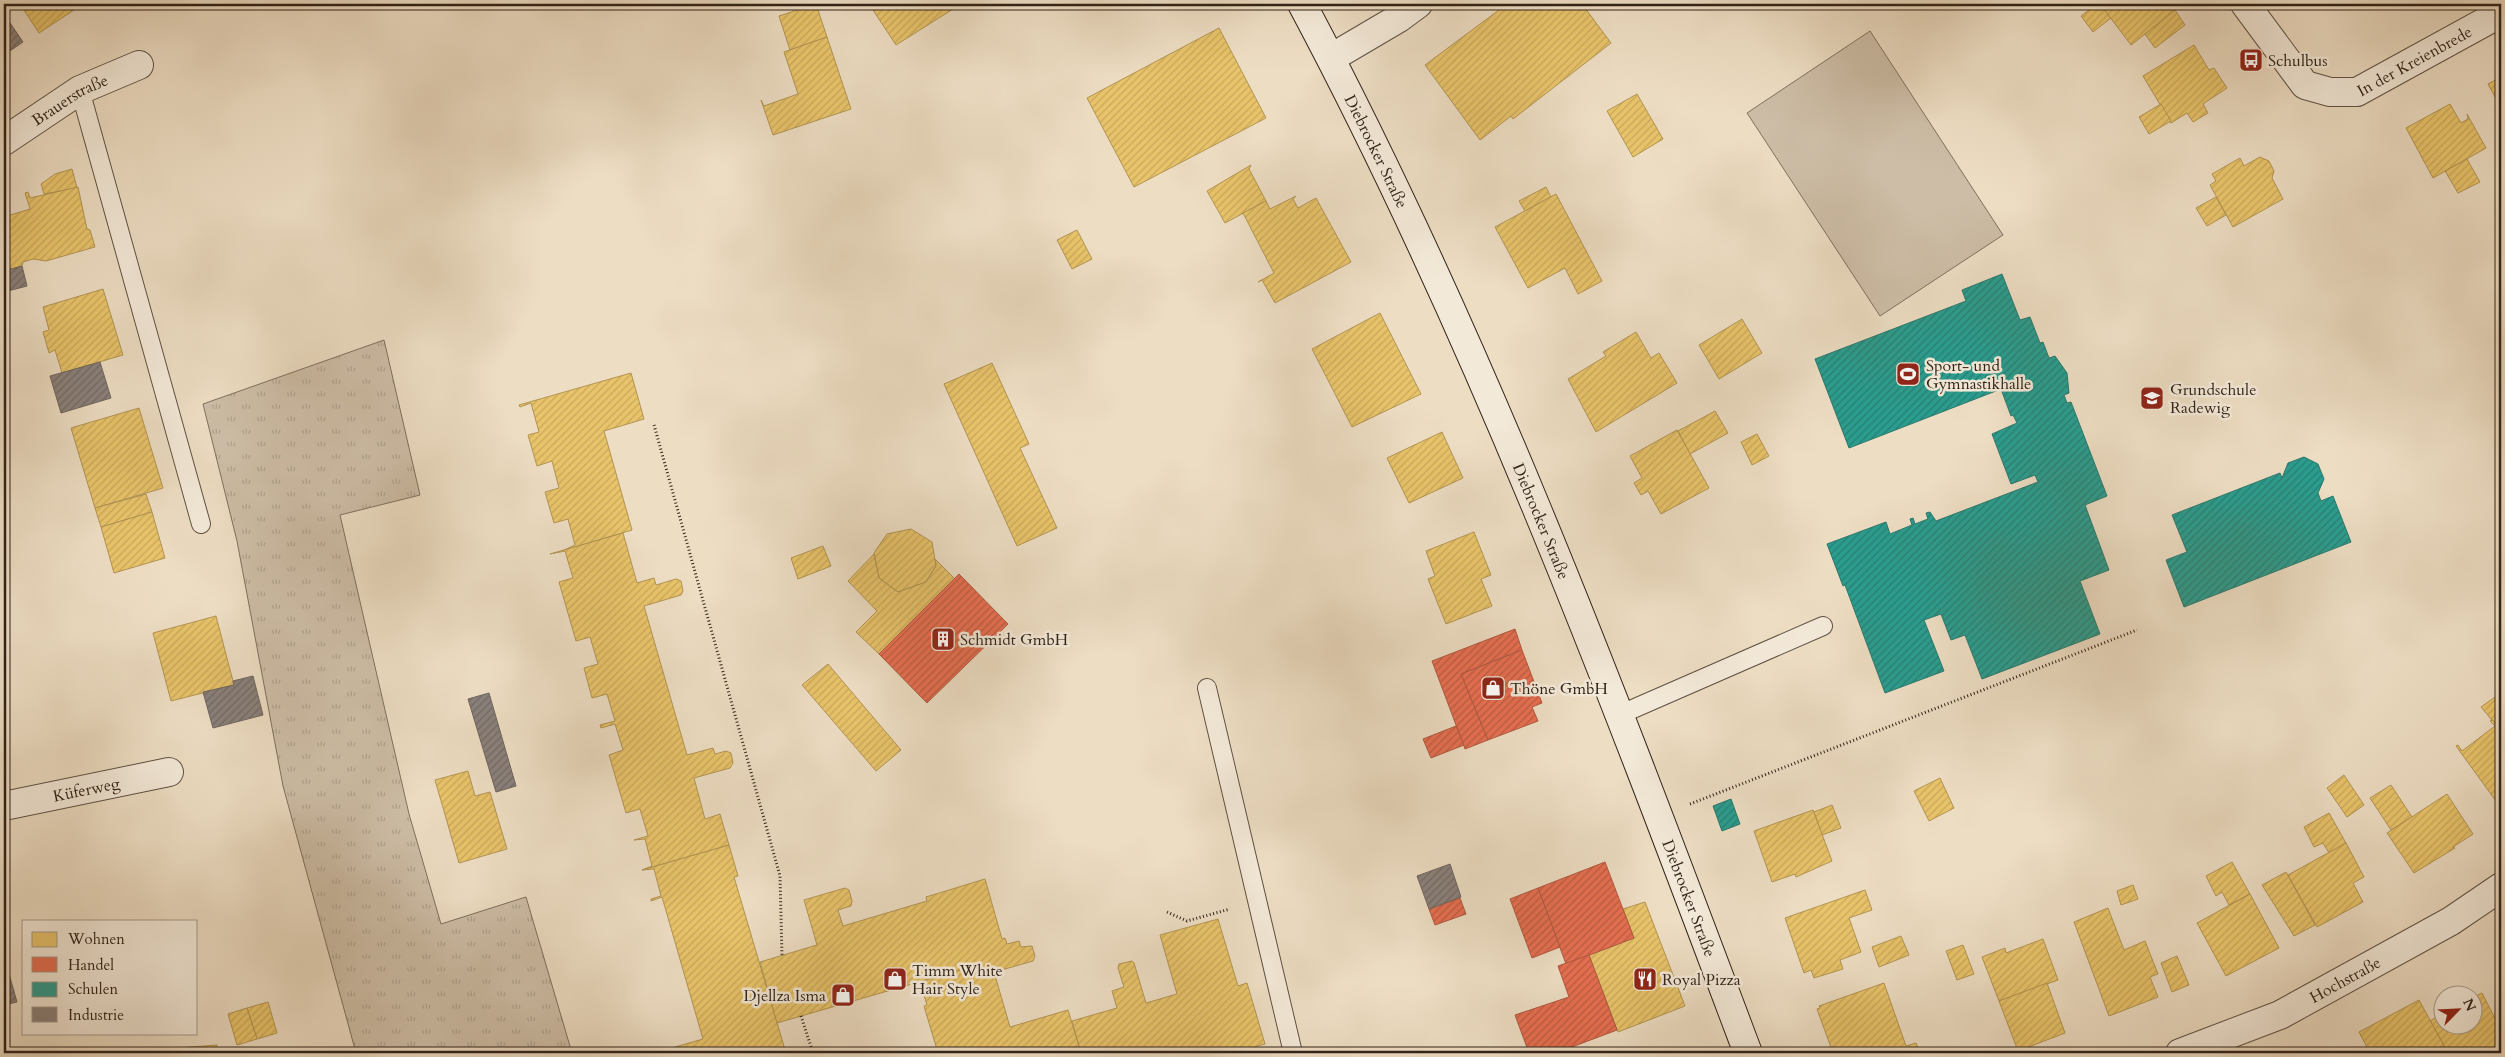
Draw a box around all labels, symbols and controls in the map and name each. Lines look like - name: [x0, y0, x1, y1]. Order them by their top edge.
- street label: In der Kreienbrede: [2353, 21, 2476, 102]
- bus stop icon: Schulbus: [2238, 47, 2264, 73]
- place label: Schulbus: [2268, 50, 2328, 72]
- street label: Brauerstraße: [28, 69, 112, 131]
- street label: Diebrocker Straße: [1339, 91, 1413, 212]
- place label: Sport- und Gymnastikhalle: [1926, 355, 2031, 395]
- sports icon: Sport- und Gymnastikhalle: [1895, 361, 1921, 387]
- place label: Grundschule Radewig: [2170, 379, 2256, 419]
- school or university icon: Grundschule Radewig: [2139, 385, 2165, 411]
- street label: Diebrocker Straße: [1507, 460, 1574, 583]
- building icon: Schmidt GmbH: [930, 626, 956, 652]
- place label: Schmidt GmbH: [960, 629, 1068, 651]
- shop icon: Thöne GmbH: [1480, 675, 1506, 701]
- place label: Thöne GmbH: [1510, 678, 1608, 700]
- street label: Küferweg: [51, 772, 122, 808]
- street label: Diebrocker Straße: [1656, 837, 1721, 960]
- legend: [22, 920, 198, 1034]
- text: Wohnen: [67, 929, 125, 949]
- street label: Hochstraße: [2306, 952, 2385, 1009]
- text: Handel: [68, 955, 114, 975]
- place label: Timm White Hair Style: [912, 960, 1003, 1000]
- shop icon: Timm White Hair Style: [882, 966, 908, 992]
- restaurant icon: Royal Pizza: [1632, 966, 1658, 992]
- place label: Royal Pizza: [1662, 969, 1741, 991]
- text: Schulen: [68, 979, 118, 999]
- shop icon: Djellza Isma: [830, 982, 856, 1008]
- north arrow: [2432, 984, 2482, 1034]
- place label: Djellza Isma: [743, 985, 826, 1007]
- text: N: [2458, 995, 2481, 1014]
- text: Industrie: [68, 1005, 124, 1025]

